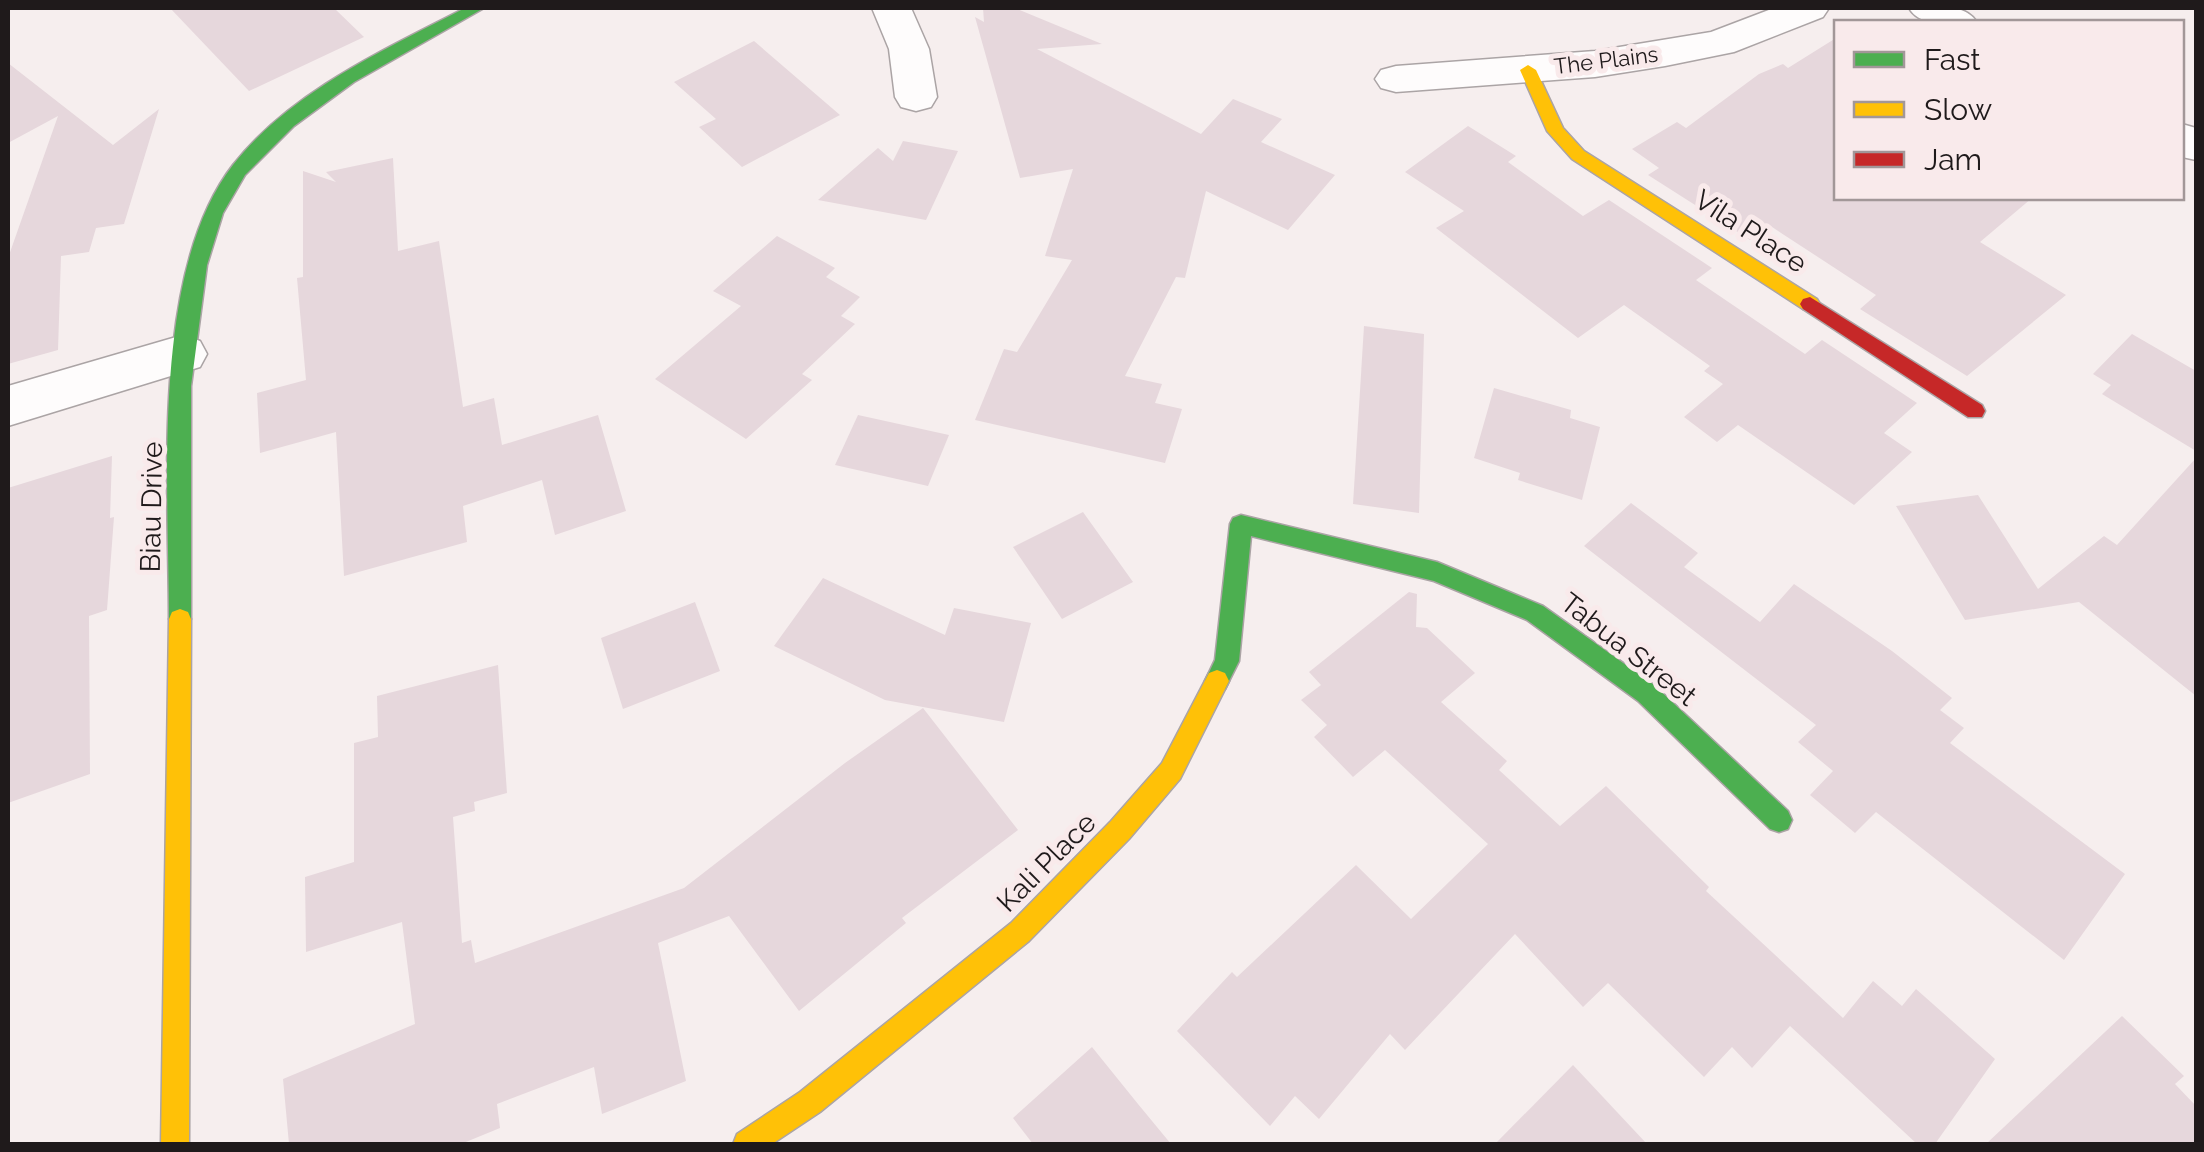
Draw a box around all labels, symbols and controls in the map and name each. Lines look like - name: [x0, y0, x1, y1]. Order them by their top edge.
- legend: [1834, 20, 2184, 200]
- street label: The Plains: [1552, 41, 1660, 79]
- text: Fast: [1924, 42, 1981, 77]
- text: Slow: [1924, 92, 1992, 127]
- text: Jam: [1924, 142, 1982, 177]
- street label: Vila Place: [1688, 183, 1813, 280]
- street label: Biau Drive: [134, 441, 169, 573]
- street label: Tabua Street: [1554, 586, 1704, 713]
- street label: Kali Place: [990, 806, 1103, 919]

